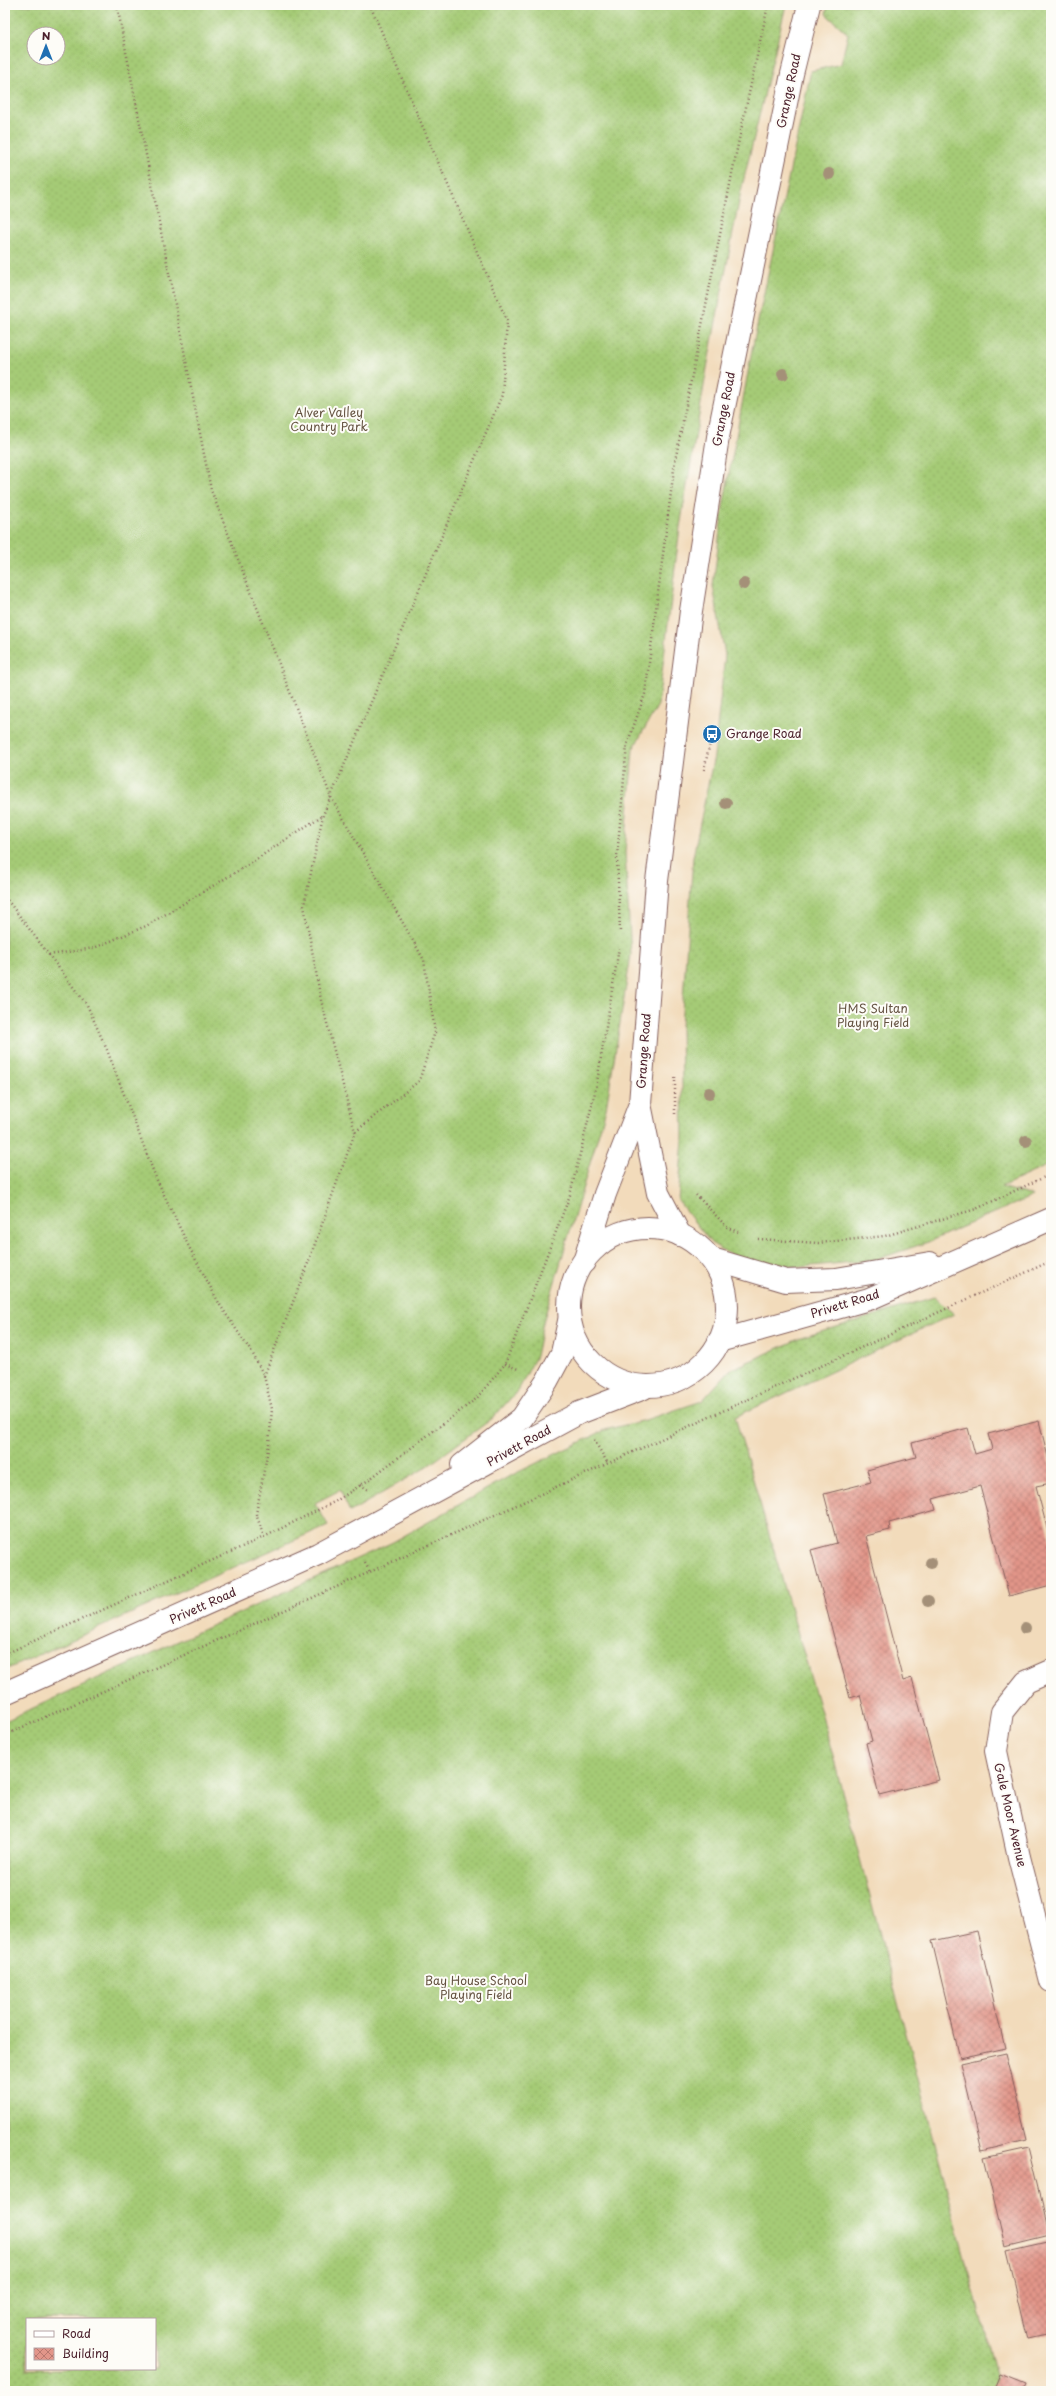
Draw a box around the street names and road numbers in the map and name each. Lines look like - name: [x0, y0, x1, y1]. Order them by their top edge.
- street label: Grange Road: [771, 52, 805, 130]
- street label: Grange Road: [707, 370, 739, 448]
- street label: Grange Road: [631, 1012, 655, 1089]
- street label: Privett Road: [808, 1284, 881, 1322]
- street label: Privett Road: [483, 1420, 554, 1470]
- street label: Privett Road: [166, 1582, 239, 1628]
- street label: Gale Moor Avenue: [990, 1761, 1032, 1869]

